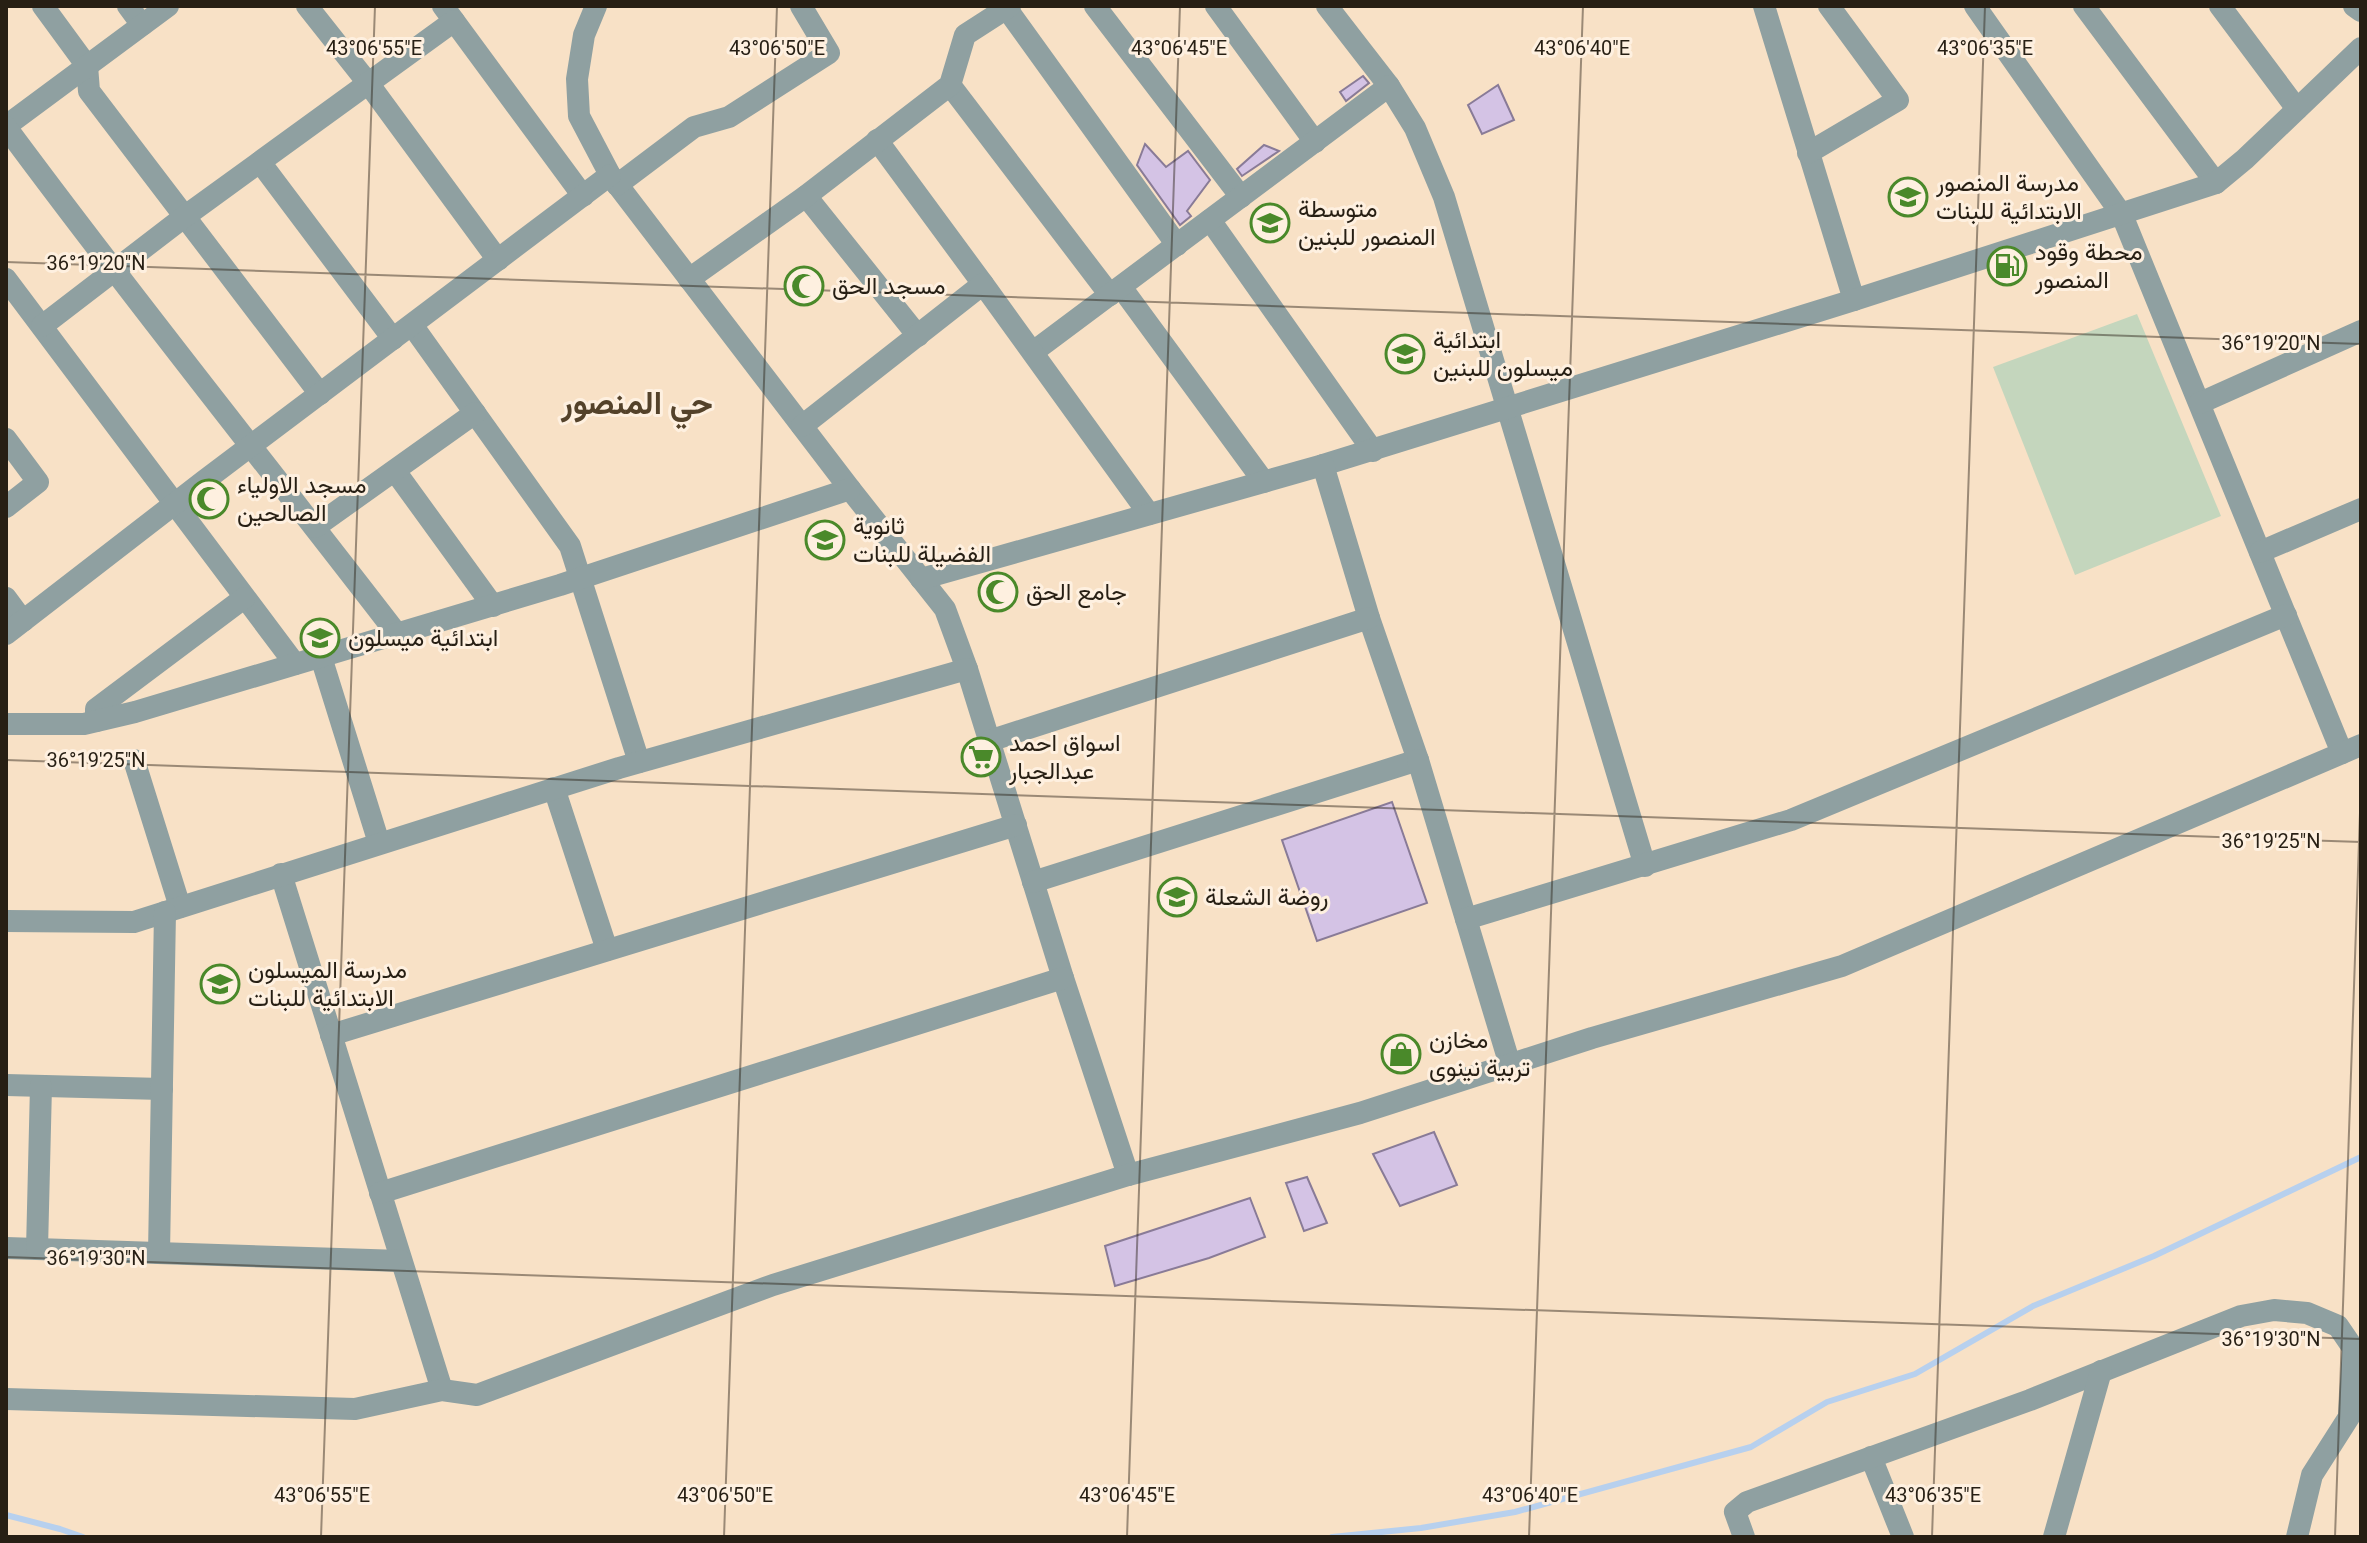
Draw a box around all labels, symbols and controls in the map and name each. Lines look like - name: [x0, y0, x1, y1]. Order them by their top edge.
- text: 43°06'55"E: [326, 36, 422, 60]
- text: 43°06'50"E: [729, 36, 825, 60]
- text: 43°06'45"E: [1131, 36, 1227, 60]
- text: 43°06'40"E: [1534, 36, 1630, 60]
- text: 43°06'35"E: [1937, 36, 2033, 60]
- place label: مدرسة المنصور الابتدائية للبنات: [1935, 169, 2082, 225]
- school or university icon: مدرسة المنصور الابتدائية للبنات: [1887, 176, 1929, 218]
- place label: متوسطة المنصور للبنين: [1298, 195, 1436, 252]
- school or university icon: متوسطة المنصور للبنين: [1249, 202, 1291, 244]
- place label: محطة وقود المنصور: [2034, 238, 2143, 295]
- fuel station icon: محطة وقود المنصور: [1986, 245, 2028, 287]
- text: 36°19'20"N: [46, 251, 146, 275]
- mosque icon: مسجد الحق: [783, 265, 825, 307]
- place label: مسجد الحق: [832, 272, 945, 300]
- place label: ابتدائية ميسلون للبنين: [1433, 326, 1573, 383]
- text: 36°19'20"N: [2221, 331, 2321, 355]
- school or university icon: ابتدائية ميسلون للبنين: [1384, 333, 1426, 375]
- district label: حي المنصور: [560, 384, 713, 430]
- place label: مسجد الاولياء الصالحين: [237, 471, 367, 527]
- mosque icon: مسجد الاولياء الصالحين: [188, 478, 230, 520]
- place label: ثانوية الفضيلة للبنات: [853, 512, 991, 568]
- school or university icon: ثانوية الفضيلة للبنات: [804, 519, 846, 561]
- mosque icon: جامع الحق: [977, 571, 1019, 613]
- place label: جامع الحق: [1026, 578, 1127, 609]
- school or university icon: ابتدائية ميسلون: [299, 617, 341, 659]
- place label: ابتدائية ميسلون: [348, 624, 498, 653]
- place label: اسواق احمد عبدالجبار: [1008, 729, 1120, 786]
- supermarket icon: اسواق احمد عبدالجبار: [960, 736, 1002, 778]
- text: 36°19'25"N: [46, 748, 146, 772]
- text: 36°19'25"N: [2221, 829, 2321, 853]
- school or university icon: روضة الشعلة: [1156, 876, 1198, 918]
- place label: روضة الشعلة: [1205, 883, 1329, 912]
- place label: مدرسة الميسلون الابتدائية للبنات: [248, 956, 407, 1012]
- school or university icon: مدرسة الميسلون الابتدائية للبنات: [199, 963, 241, 1005]
- place label: مخازن تربية نينوى: [1429, 1026, 1530, 1083]
- shop icon: مخازن تربية نينوى: [1380, 1033, 1422, 1075]
- text: 36°19'30"N: [46, 1246, 146, 1270]
- text: 36°19'30"N: [2221, 1327, 2321, 1351]
- text: 43°06'55"E: [274, 1483, 370, 1507]
- text: 43°06'50"E: [677, 1483, 773, 1507]
- text: 43°06'45"E: [1079, 1483, 1175, 1507]
- text: 43°06'40"E: [1482, 1483, 1578, 1507]
- text: 43°06'35"E: [1885, 1483, 1981, 1507]

